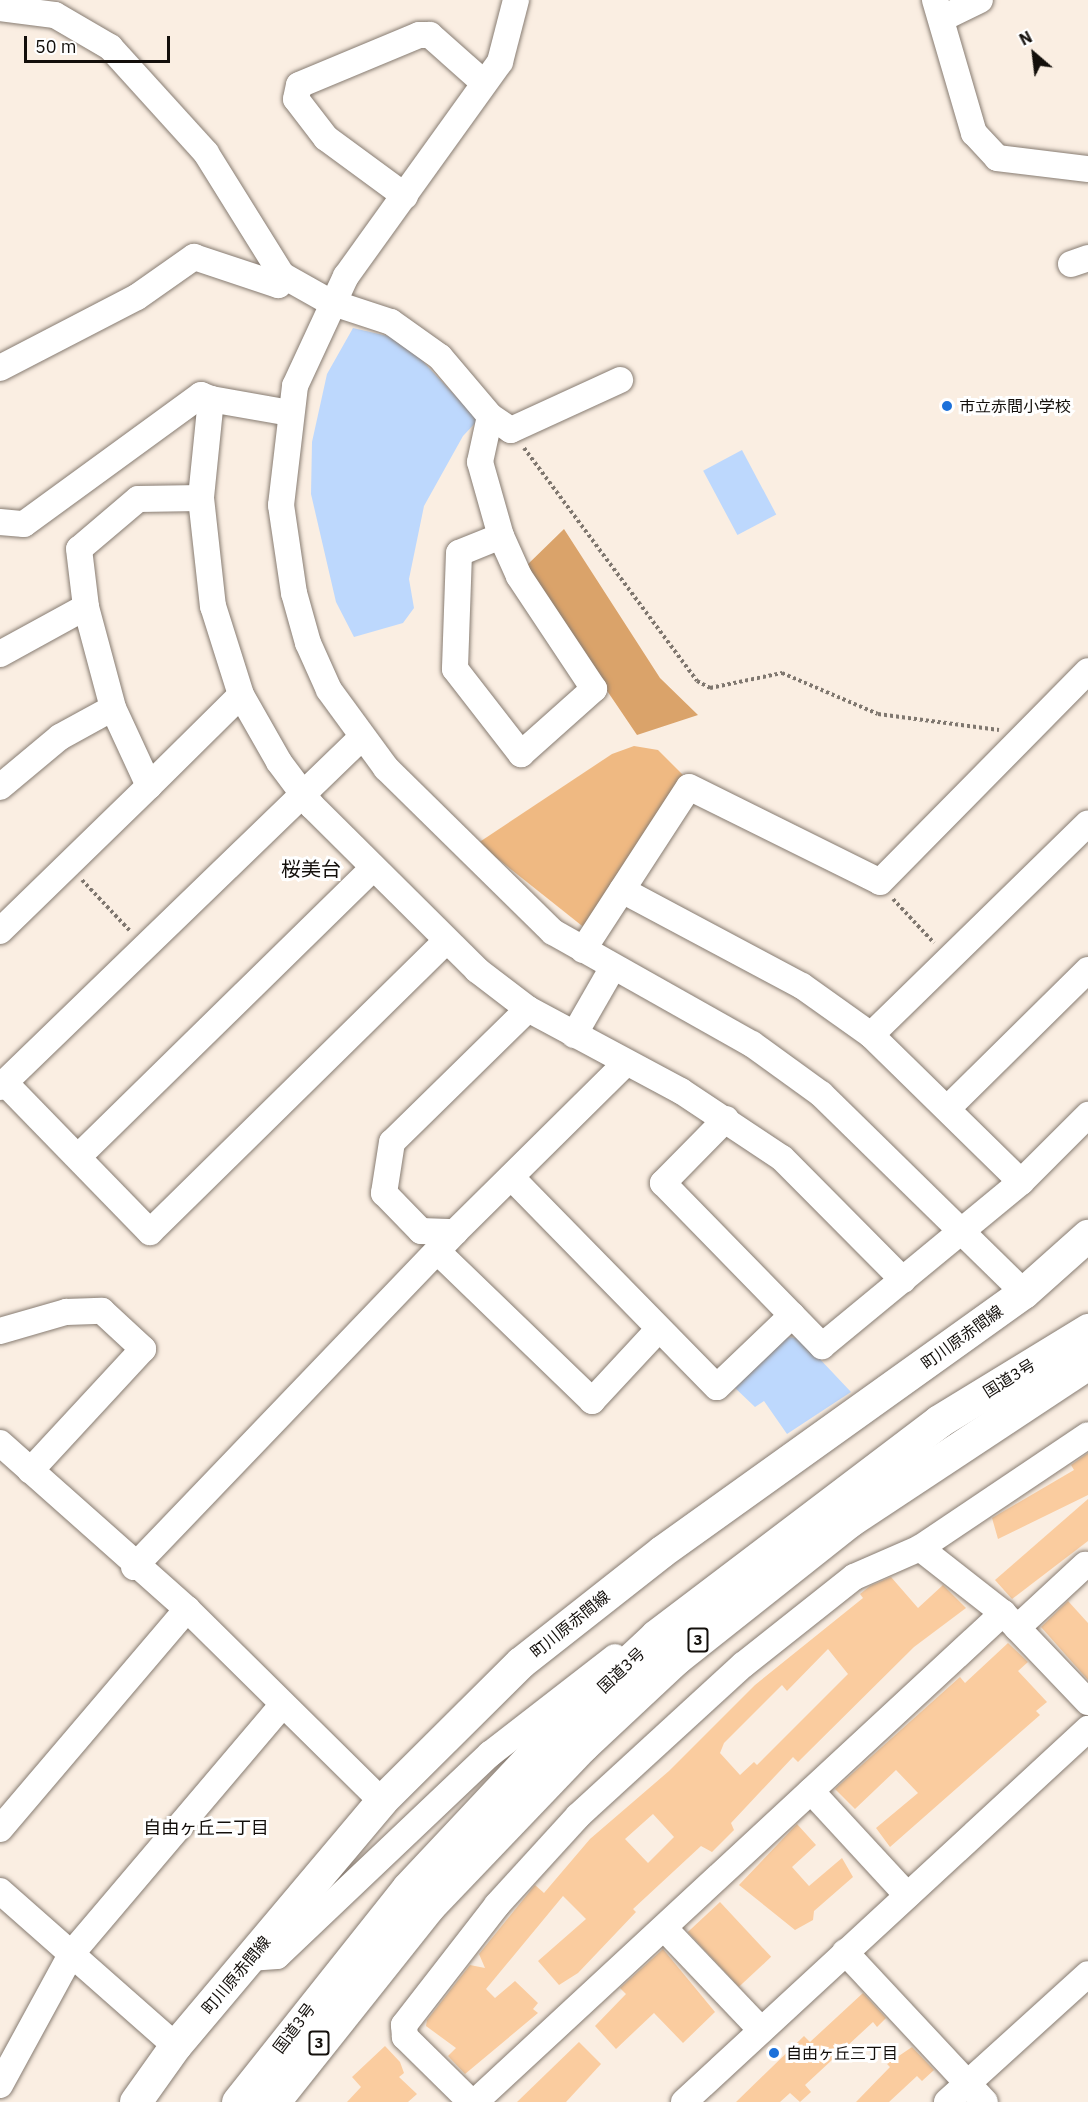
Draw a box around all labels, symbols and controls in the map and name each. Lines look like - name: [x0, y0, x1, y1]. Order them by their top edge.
- scale bar: [27, 24, 172, 62]
- north arrow: [1004, 24, 1064, 84]
- text: N: [1016, 27, 1035, 50]
- text: 50 m: [35, 35, 77, 58]
- place label: 市立赤間小学校: [959, 396, 1071, 416]
- marker: 市立赤間小学校: [940, 399, 954, 413]
- district label: 桜美台: [281, 856, 341, 880]
- street label: 町川原赤間線: [918, 1301, 1006, 1373]
- street label: 国道3号: [979, 1355, 1039, 1401]
- street label: 町川原赤間線: [527, 1586, 613, 1662]
- road number: 3: [688, 1628, 708, 1652]
- street label: 国道3号: [593, 1643, 649, 1697]
- district label: 自由ヶ丘二丁目: [143, 1817, 269, 1839]
- street label: 町川原赤間線: [198, 1932, 274, 2018]
- street label: 国道3号: [269, 1999, 319, 2057]
- road number: 3: [308, 2031, 330, 2055]
- place label: 自由ヶ丘三丁目: [786, 2043, 898, 2063]
- marker: 自由ヶ丘三丁目: [767, 2046, 781, 2060]

